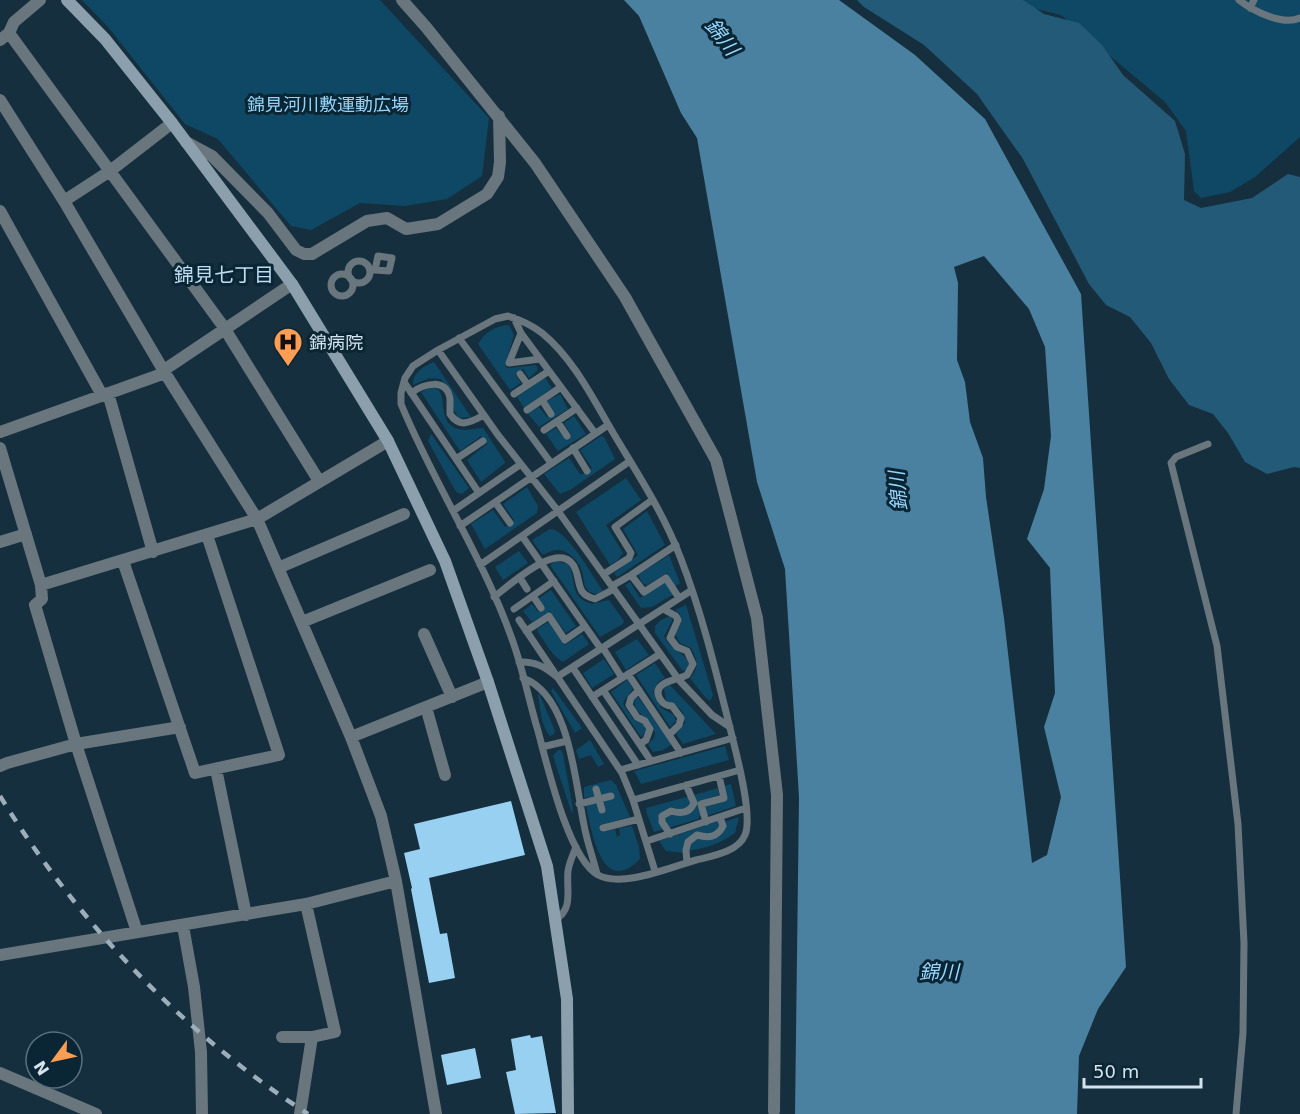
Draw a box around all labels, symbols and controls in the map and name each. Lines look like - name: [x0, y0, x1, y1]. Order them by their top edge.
- water label: 錦川: [700, 14, 745, 62]
- park label: 錦見河川敷運動広場: [247, 94, 409, 115]
- district label: 錦見七丁目: [174, 263, 274, 287]
- hospital icon: 錦病院: [272, 326, 304, 368]
- place label: 錦病院: [309, 332, 363, 353]
- water label: 錦川: [884, 468, 912, 512]
- water label: 錦川: [919, 960, 961, 984]
- north arrow: [24, 1030, 84, 1090]
- scale bar: [1084, 1051, 1201, 1089]
- text: N: [30, 1057, 53, 1079]
- text: 50 m: [1093, 1061, 1139, 1082]

